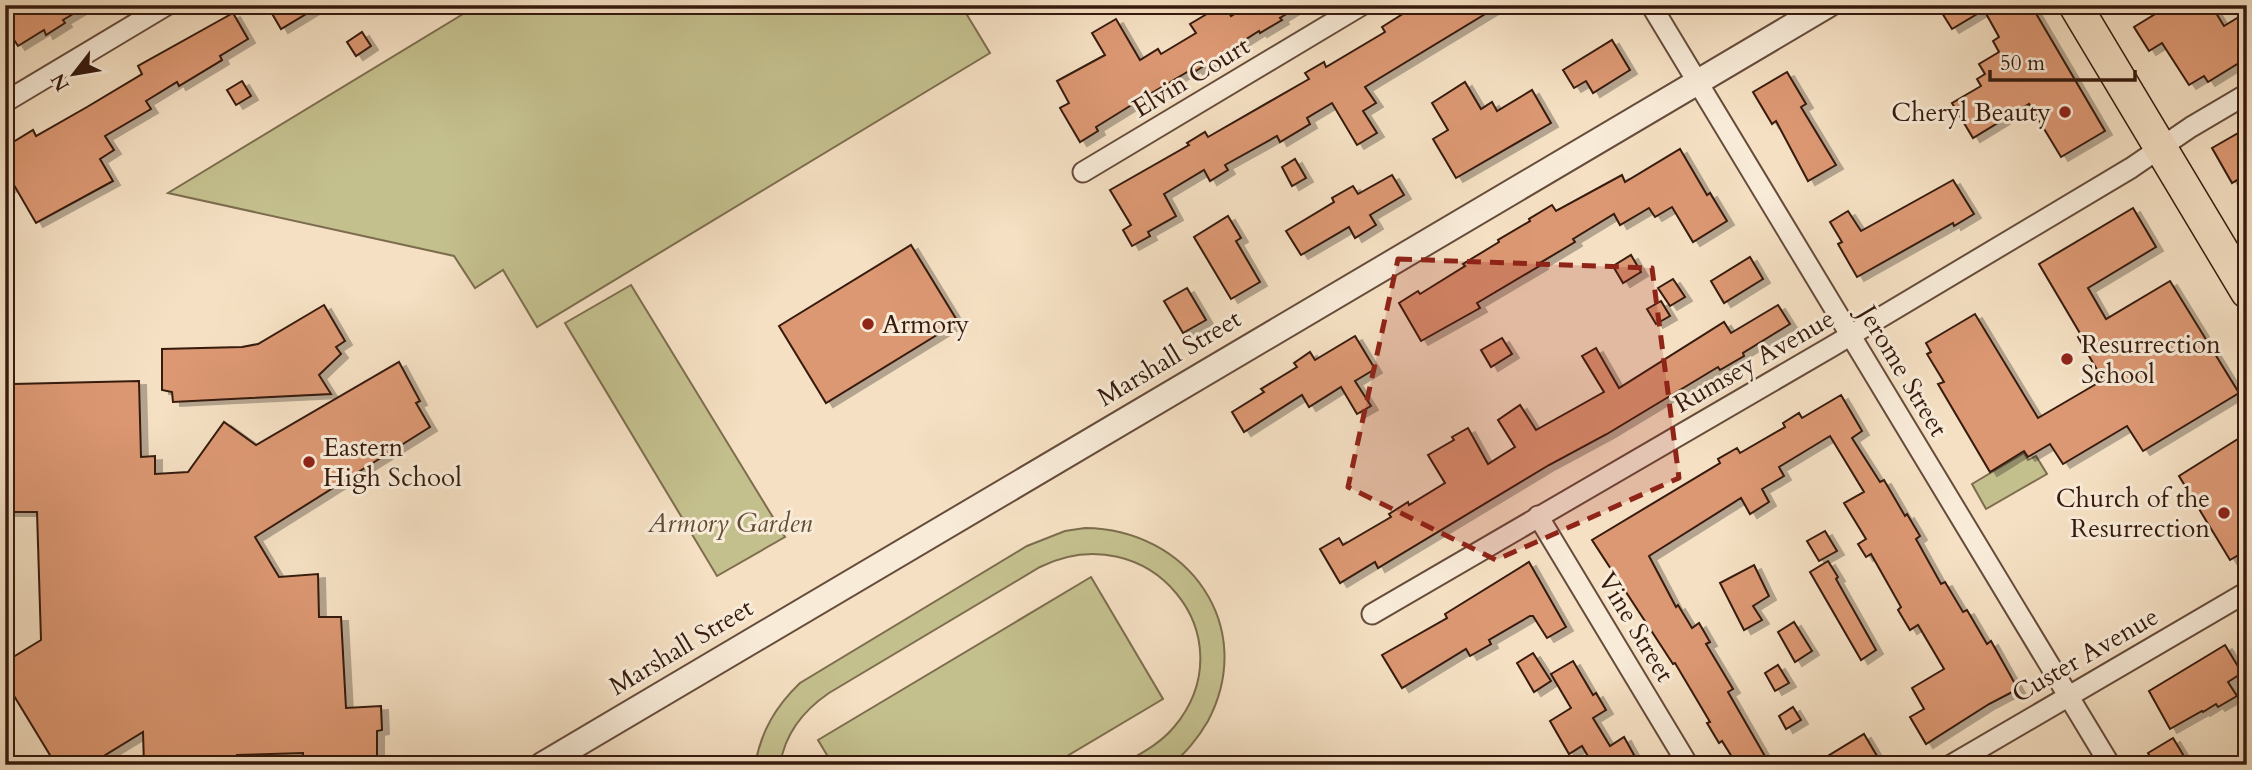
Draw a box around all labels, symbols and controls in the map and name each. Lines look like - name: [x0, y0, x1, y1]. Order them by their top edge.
- street label: Elvin Court: [1126, 28, 1256, 126]
- north arrow: [38, 38, 108, 108]
- scale bar: [1990, 38, 2135, 82]
- text: 50 m: [2000, 49, 2045, 78]
- text: N: [45, 68, 76, 96]
- place label: Cheryl Beauty: [1891, 95, 2051, 130]
- marker: Cheryl Beauty: [2057, 104, 2073, 120]
- street label: Jerome Street: [1848, 295, 1956, 443]
- street label: Marshall Street: [1090, 301, 1248, 415]
- street label: Rumsey Avenue: [1667, 301, 1841, 421]
- place label: Armory: [882, 307, 970, 342]
- marker: Armory: [860, 316, 876, 332]
- place label: Resurrection School: [2081, 327, 2221, 392]
- marker: Resurrection School: [2059, 351, 2075, 367]
- place label: Eastern High School: [323, 430, 462, 495]
- marker: Eastern High School: [301, 454, 317, 470]
- place label: Church of the Resurrection: [2056, 481, 2210, 546]
- marker: Church of the Resurrection: [2216, 505, 2232, 521]
- park label: Armory Garden: [647, 506, 813, 541]
- street label: Vine Street: [1589, 565, 1683, 689]
- street label: Marshall Street: [602, 590, 760, 704]
- street label: Custer Avenue: [2005, 599, 2165, 711]

